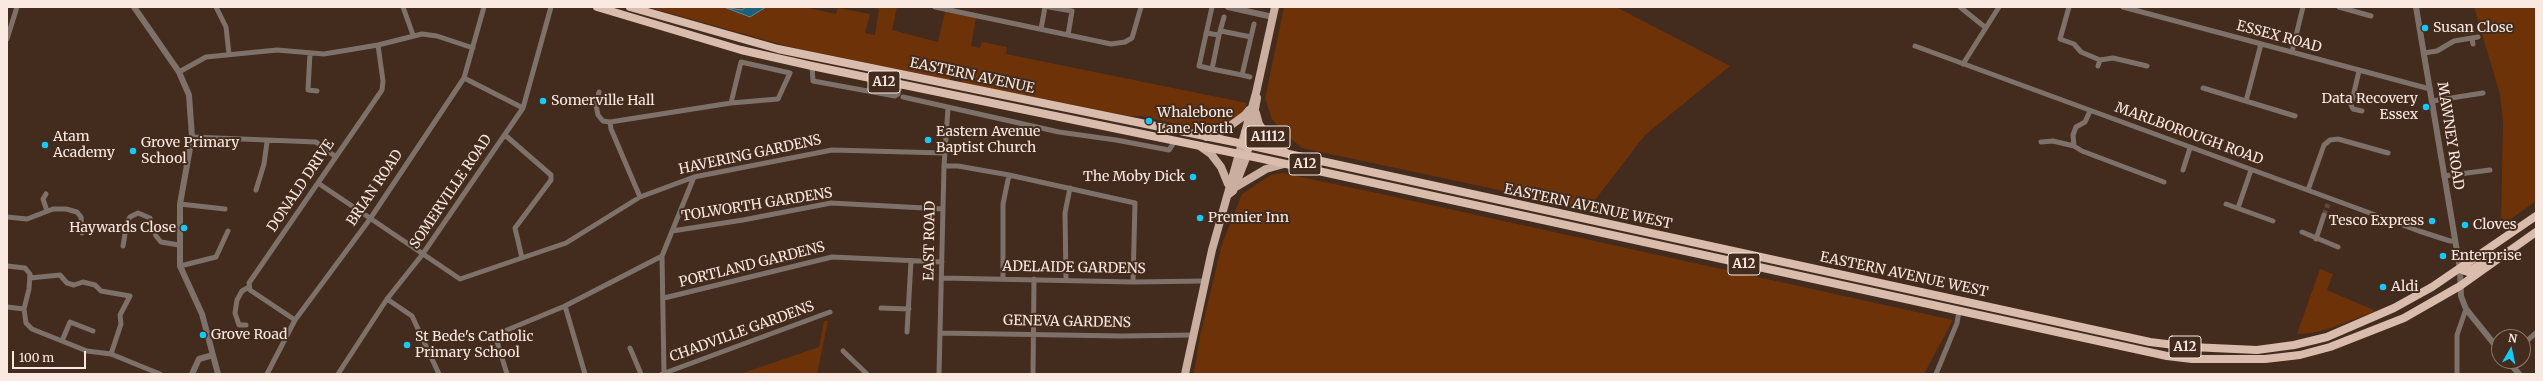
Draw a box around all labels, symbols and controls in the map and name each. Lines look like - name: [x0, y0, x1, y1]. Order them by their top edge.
- street label: ESSEX ROAD: [2235, 18, 2323, 56]
- place label: Susan Close: [2433, 20, 2513, 36]
- marker: Susan Close: [2420, 23, 2430, 33]
- street label: EASTERN AVENUE: [908, 55, 1036, 97]
- road number: A12: [868, 71, 900, 93]
- street label: MAWNEY ROAD: [2433, 81, 2467, 191]
- place label: Data Recovery Essex: [2322, 91, 2418, 124]
- place label: Somerville Hall: [551, 93, 655, 109]
- marker: Somerville Hall: [538, 96, 548, 106]
- street label: MARLBOROUGH ROAD: [2113, 99, 2265, 169]
- marker: Data Recovery Essex: [2421, 102, 2431, 112]
- place label: Whalebone Lane North: [1157, 105, 1233, 138]
- marker: Whalebone Lane North: [1144, 116, 1154, 126]
- place label: Eastern Avenue Baptist Church: [936, 124, 1040, 156]
- road number: A1112: [1246, 126, 1290, 148]
- place label: Atam Academy: [53, 129, 115, 162]
- street label: SOMERVILLE ROAD: [407, 132, 495, 252]
- street label: HAVERING GARDENS: [677, 132, 823, 178]
- place label: Grove Primary School: [141, 135, 239, 168]
- marker: Eastern Avenue Baptist Church: [923, 135, 933, 145]
- street label: DONALD DRIVE: [264, 137, 338, 235]
- marker: Atam Academy: [40, 140, 50, 150]
- marker: Grove Primary School: [128, 146, 138, 156]
- street label: BRIAN ROAD: [343, 147, 407, 229]
- road number: A12: [1289, 153, 1321, 175]
- place label: The Moby Dick: [1083, 169, 1185, 185]
- marker: The Moby Dick: [1188, 172, 1198, 182]
- street label: EASTERN AVENUE WEST: [1502, 181, 1674, 233]
- street label: TOLWORTH GARDENS: [680, 185, 834, 225]
- street label: EAST ROAD: [921, 201, 939, 281]
- place label: Premier Inn: [1208, 210, 1289, 226]
- marker: Premier Inn: [1195, 213, 1205, 223]
- place label: Tesco Express: [2329, 213, 2424, 229]
- marker: Tesco Express: [2427, 216, 2437, 226]
- place label: Cloves: [2473, 217, 2517, 233]
- place label: Haywards Close: [69, 220, 176, 236]
- marker: Cloves: [2460, 220, 2470, 230]
- marker: Haywards Close: [179, 223, 189, 233]
- street label: PORTLAND GARDENS: [677, 239, 827, 291]
- place label: Enterprise: [2451, 248, 2521, 264]
- street label: EASTERN AVENUE WEST: [1818, 249, 1990, 301]
- marker: Enterprise: [2438, 251, 2448, 261]
- road number: A12: [1728, 253, 1760, 275]
- street label: ADELAIDE GARDENS: [1002, 258, 1146, 278]
- place label: Aldi: [2391, 279, 2418, 295]
- marker: Aldi: [2378, 282, 2388, 292]
- street label: CHADVILLE GARDENS: [667, 298, 817, 366]
- street label: GENEVA GARDENS: [1003, 312, 1131, 332]
- place label: Grove Road: [211, 327, 287, 343]
- place label: St Bede's Catholic Primary School: [415, 329, 533, 362]
- north arrow: [2491, 329, 2531, 369]
- marker: Grove Road: [198, 330, 208, 340]
- text: N: [2507, 331, 2518, 346]
- road number: A12: [2169, 336, 2201, 358]
- marker: St Bede's Catholic Primary School: [402, 340, 412, 350]
- scale bar: [14, 343, 88, 369]
- text: 100 m: [19, 350, 54, 365]

